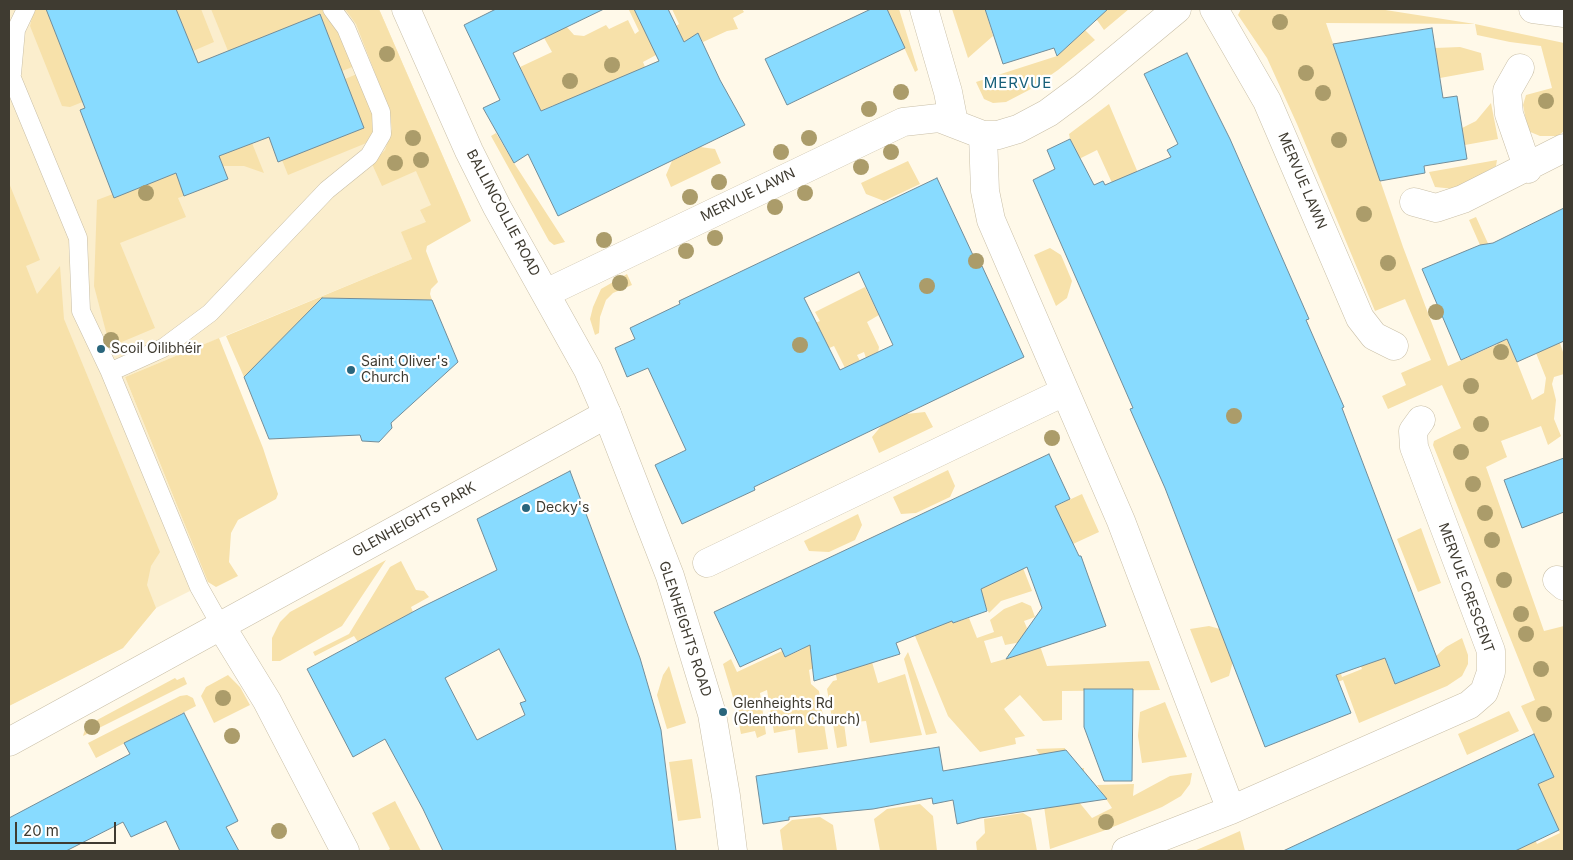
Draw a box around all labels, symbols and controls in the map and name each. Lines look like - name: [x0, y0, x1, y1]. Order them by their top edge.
- district label: MERVUE: [983, 74, 1053, 92]
- street label: MERVUE LAWN: [1274, 130, 1330, 232]
- street label: BALLINCOLLIE ROAD: [463, 147, 543, 279]
- street label: MERVUE LAWN: [698, 165, 798, 225]
- place label: Scoil Oilibhéir: [111, 341, 202, 357]
- marker: Scoil Oilibhéir: [95, 343, 107, 355]
- place label: Saint Oliver's Church: [361, 354, 448, 387]
- marker: Saint Oliver's Church: [345, 364, 357, 376]
- street label: GLENHEIGHTS PARK: [349, 479, 479, 561]
- place label: Decky's: [536, 500, 589, 516]
- marker: Decky's: [520, 502, 532, 514]
- street label: MERVUE CRESCENT: [1435, 521, 1497, 655]
- street label: GLENHEIGHTS ROAD: [655, 559, 715, 699]
- place label: Glenheights Rd (Glenthorn Church): [733, 696, 861, 729]
- marker: Glenheights Rd (Glenthorn Church): [717, 706, 729, 718]
- scale bar: [18, 812, 119, 844]
- text: 20 m: [23, 821, 59, 840]

